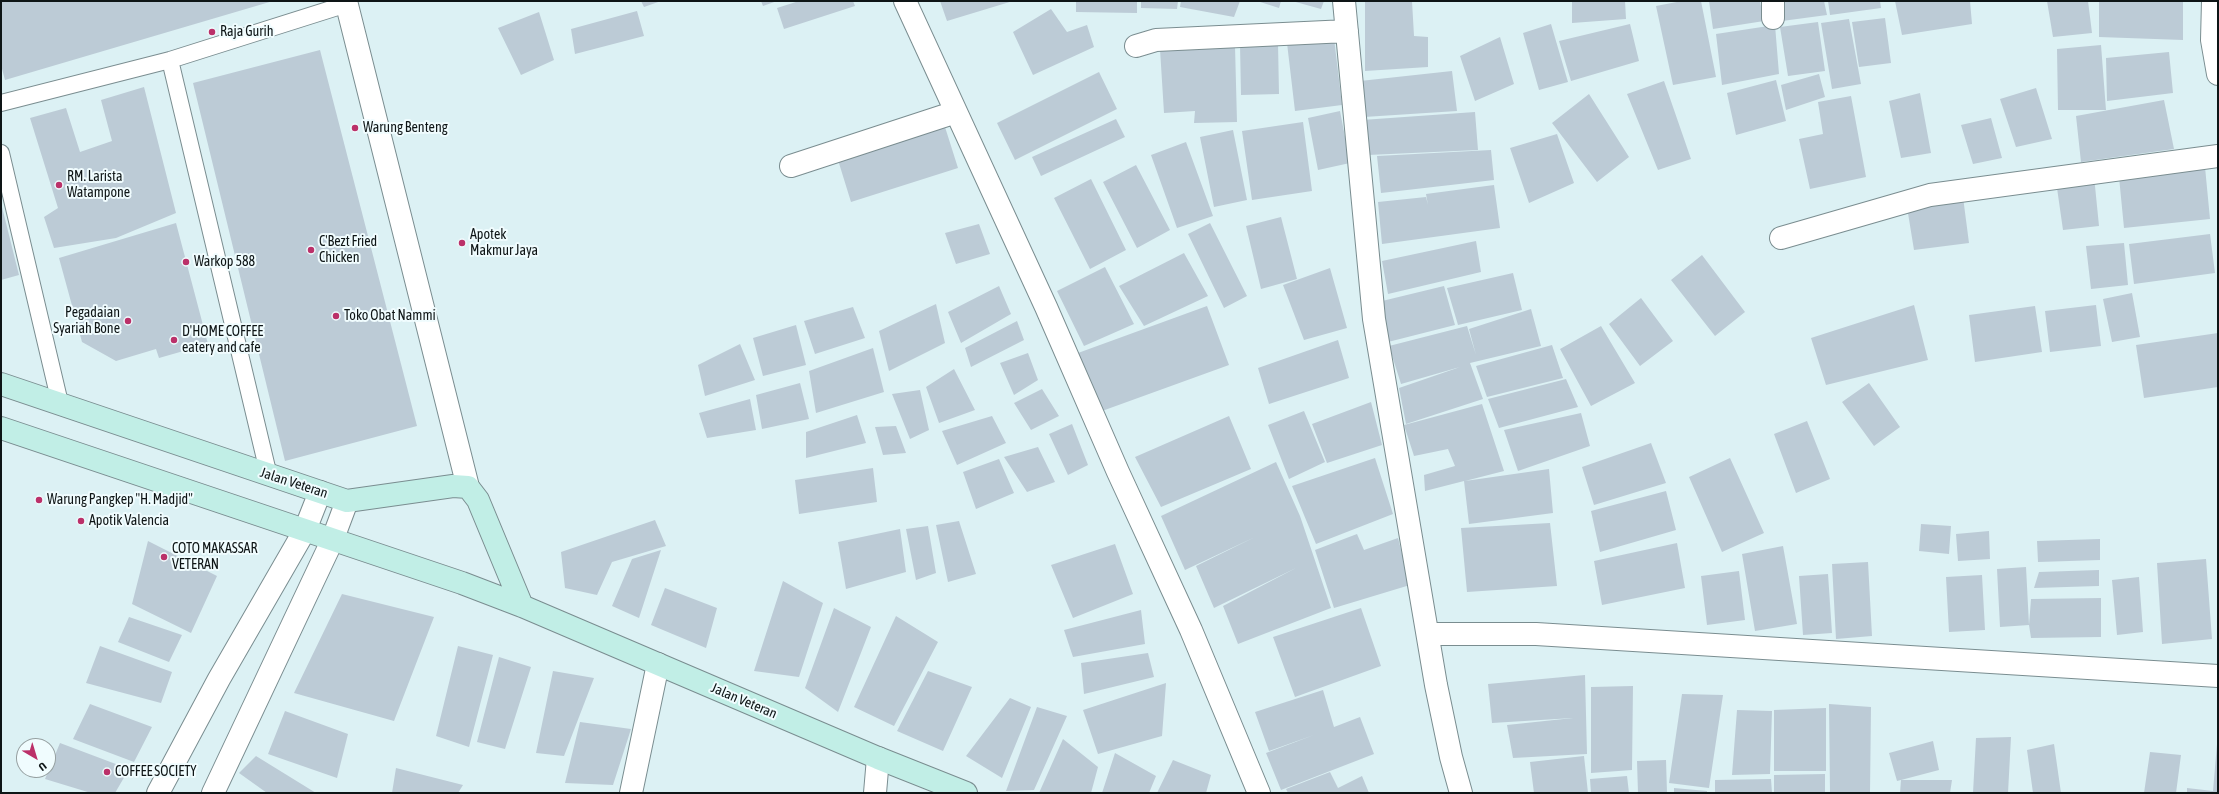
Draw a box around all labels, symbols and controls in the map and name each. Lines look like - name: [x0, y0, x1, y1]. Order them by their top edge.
- place label: Raja Gurih: [220, 24, 273, 40]
- marker: Raja Gurih: [207, 27, 217, 37]
- place label: Warung Benteng: [363, 120, 448, 136]
- marker: Warung Benteng: [350, 123, 360, 133]
- place label: RM. Larista Watampone: [67, 169, 130, 202]
- marker: RM. Larista Watampone: [54, 180, 64, 190]
- place label: Apotek Makmur Jaya: [470, 227, 538, 260]
- place label: C'Bezt Fried Chicken: [319, 234, 377, 266]
- marker: Apotek Makmur Jaya: [457, 238, 467, 248]
- marker: C'Bezt Fried Chicken: [306, 245, 316, 255]
- place label: Warkop 588: [194, 254, 255, 270]
- marker: Warkop 588: [181, 257, 191, 267]
- place label: Pegadaian Syariah Bone: [53, 305, 120, 338]
- place label: Toko Obat Nammi: [344, 308, 436, 324]
- marker: Toko Obat Nammi: [331, 311, 341, 321]
- marker: Pegadaian Syariah Bone: [123, 316, 133, 326]
- place label: D'HOME COFFEE eatery and cafe: [182, 324, 263, 356]
- marker: D'HOME COFFEE eatery and cafe: [169, 335, 179, 345]
- street label: Jalan Veteran: [258, 464, 330, 502]
- place label: Warung Pangkep "H. Madjid": [47, 492, 193, 508]
- marker: Warung Pangkep "H. Madjid": [34, 495, 44, 505]
- place label: Apotik Valencia: [89, 513, 169, 529]
- marker: Apotik Valencia: [76, 516, 86, 526]
- place label: COTO MAKASSAR VETERAN: [172, 541, 257, 574]
- marker: COTO MAKASSAR VETERAN: [159, 552, 169, 562]
- street label: Jalan Veteran: [708, 680, 780, 722]
- north arrow: [16, 738, 56, 778]
- text: U: [37, 760, 49, 773]
- place label: COFFEE SOCIETY: [115, 764, 197, 780]
- marker: COFFEE SOCIETY: [102, 767, 112, 777]

